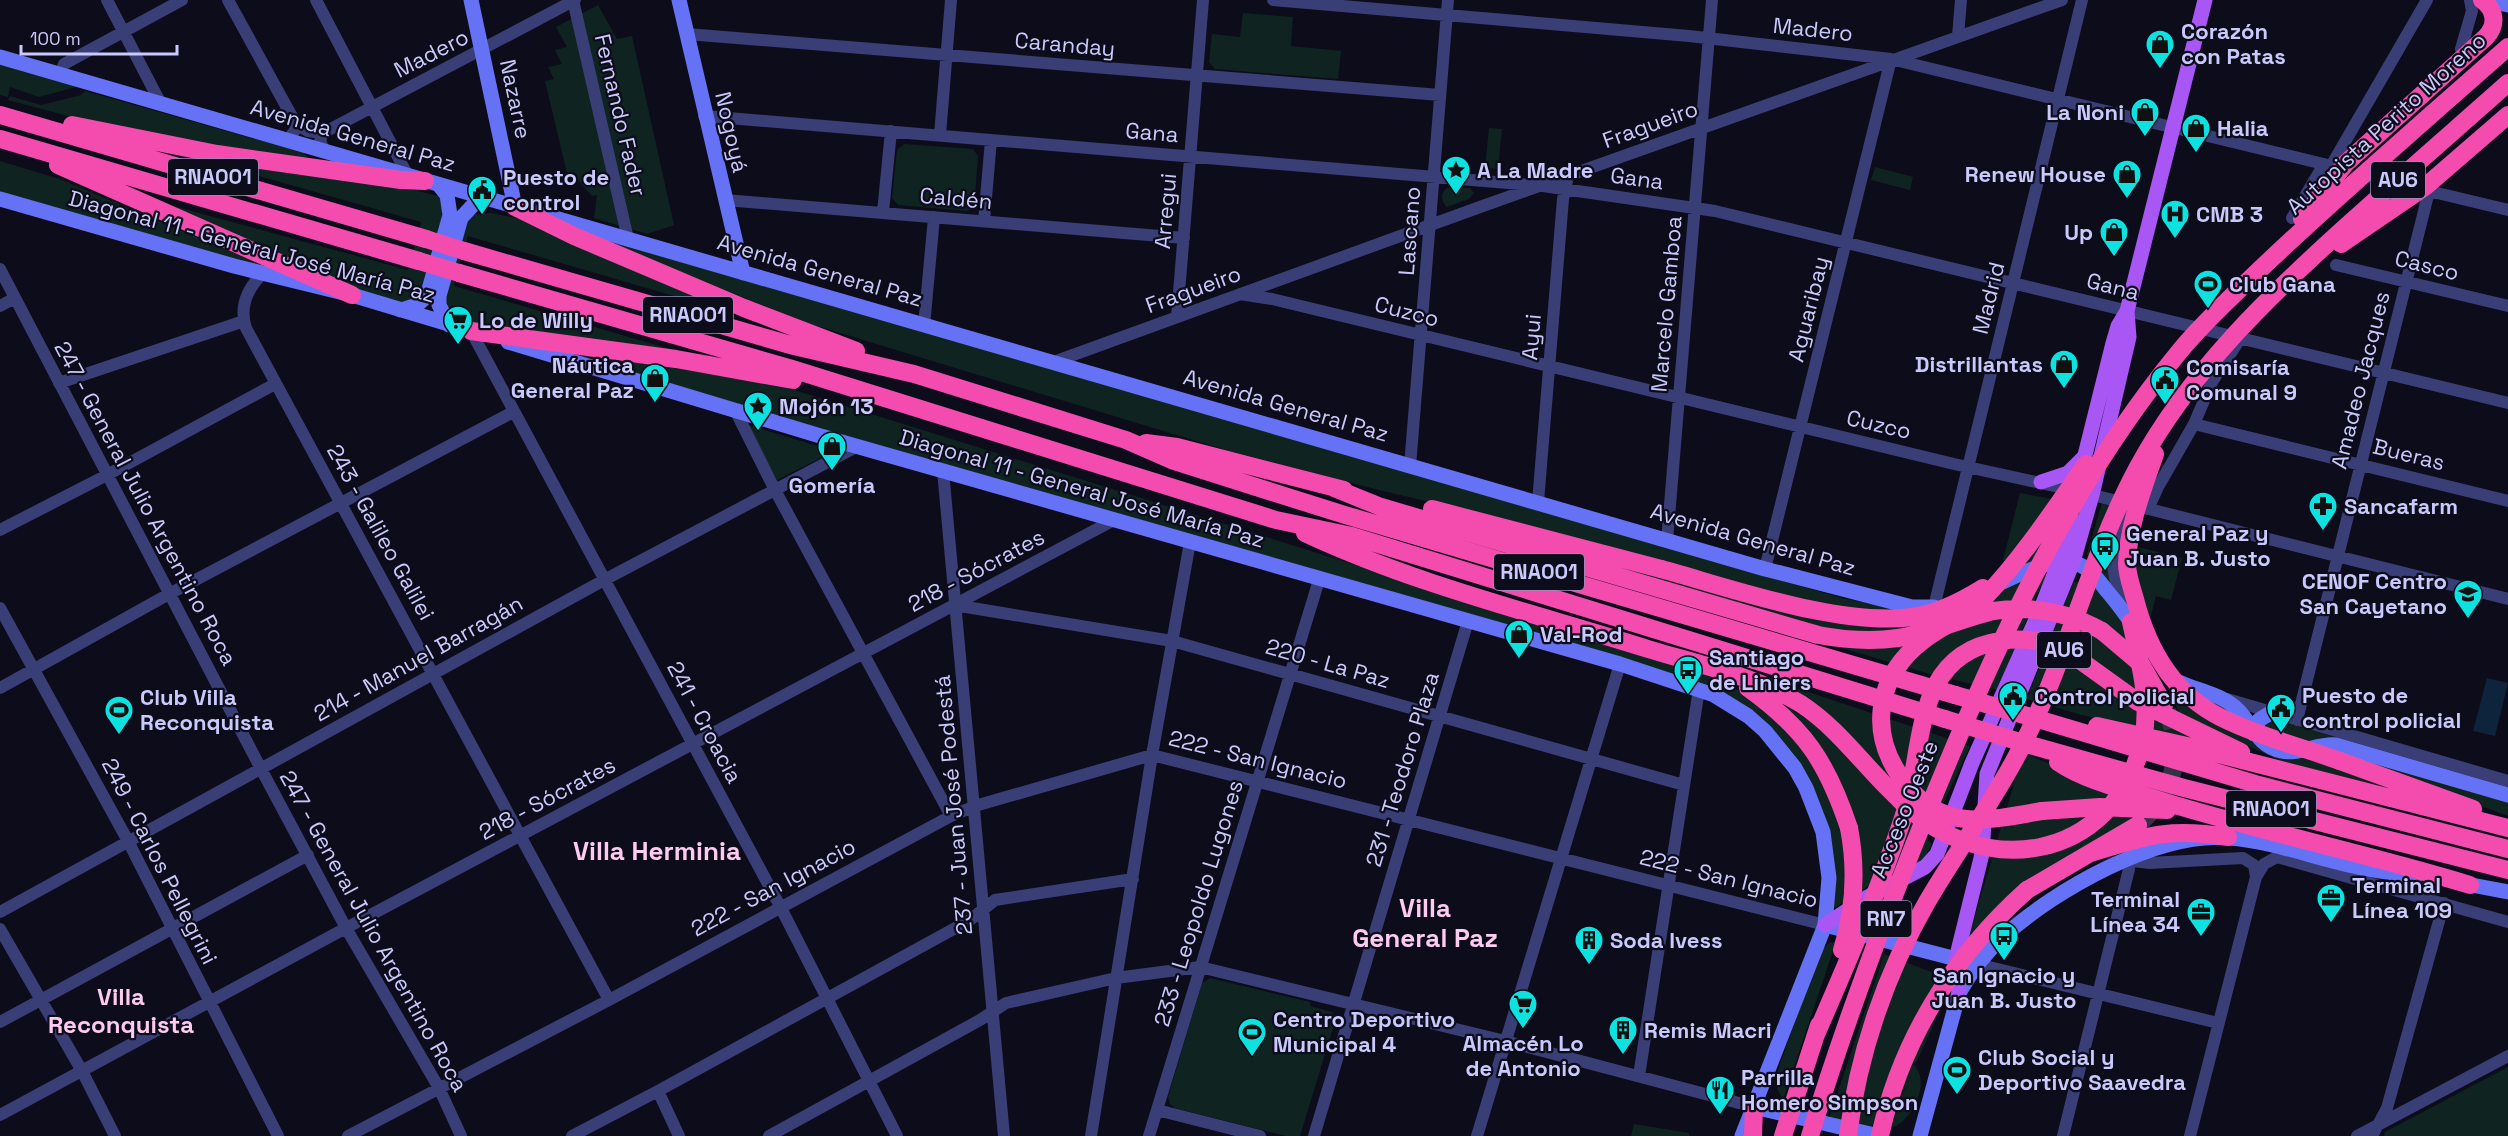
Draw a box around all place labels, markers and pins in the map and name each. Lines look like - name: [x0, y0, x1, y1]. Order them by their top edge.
- place label: Corazón con Patas: [2181, 17, 2286, 70]
- shop icon: Corazón con Patas: [2144, 28, 2176, 70]
- shop icon: La Noni: [2129, 96, 2161, 138]
- place label: La Noni: [2046, 98, 2124, 126]
- shop icon: Halia: [2180, 112, 2212, 154]
- place label: Halia: [2217, 114, 2269, 142]
- place icon: A La Madre: [1440, 154, 1472, 196]
- place label: A La Madre: [1477, 156, 1593, 184]
- shop icon: Renew House: [2111, 158, 2143, 200]
- place label: Renew House: [1965, 160, 2106, 188]
- place label: Puesto de control: [503, 163, 609, 216]
- public building icon: Puesto de control: [466, 174, 498, 216]
- hospital icon: CMB 3: [2159, 198, 2191, 240]
- place label: CMB 3: [2196, 200, 2263, 228]
- shop icon: Up: [2098, 216, 2130, 258]
- place label: Up: [2064, 218, 2093, 246]
- sports icon: Club Gana: [2192, 268, 2224, 310]
- place label: Club Gana: [2229, 270, 2336, 298]
- supermarket icon: Lo de Willy: [442, 304, 474, 346]
- place label: Lo de Willy: [479, 306, 593, 334]
- shop icon: Distrillantas: [2048, 348, 2080, 390]
- place label: Distrillantas: [1915, 350, 2043, 378]
- place label: Náutica General Paz: [511, 351, 634, 404]
- place label: Comisaría Comunal 9: [2186, 353, 2297, 406]
- shop icon: Náutica General Paz: [639, 362, 671, 404]
- public building icon: Comisaría Comunal 9: [2149, 364, 2181, 406]
- place icon: Mojón 13: [742, 390, 774, 432]
- place label: Mojón 13: [779, 392, 874, 420]
- shop icon: Gomería: [816, 430, 848, 472]
- place label: Gomería: [789, 471, 876, 499]
- pharmacy icon: Sancafarm: [2307, 490, 2339, 532]
- place label: Sancafarm: [2344, 492, 2458, 520]
- place label: General Paz y Juan B. Justo: [2126, 519, 2271, 572]
- bus stop icon: General Paz y Juan B. Justo: [2089, 530, 2121, 572]
- place label: CENOF Centro San Cayetano: [2300, 567, 2447, 620]
- school or university icon: CENOF Centro San Cayetano: [2452, 578, 2484, 620]
- shop icon: Val-Rod: [1503, 618, 1535, 660]
- place label: Val-Rod: [1540, 620, 1622, 648]
- place label: Santiago de Liniers: [1709, 643, 1811, 696]
- bus stop icon: Santiago de Liniers: [1672, 654, 1704, 696]
- public building icon: Control policial: [1997, 680, 2029, 722]
- place label: Puesto de control policial: [2302, 681, 2461, 734]
- place label: Control policial: [2034, 682, 2195, 710]
- place label: Club Villa Reconquista: [140, 683, 274, 736]
- public building icon: Puesto de control policial: [2265, 692, 2297, 734]
- sports icon: Club Villa Reconquista: [103, 694, 135, 736]
- place label: Terminal Línea 109: [2352, 871, 2452, 924]
- office icon: Terminal Línea 109: [2315, 882, 2347, 924]
- place label: Terminal Línea 34: [2090, 885, 2180, 938]
- office icon: Terminal Línea 34: [2185, 896, 2217, 938]
- bus stop icon: San Ignacio y Juan B. Justo: [1988, 920, 2020, 962]
- building icon: Soda Ivess: [1573, 924, 1605, 966]
- place label: Soda Ivess: [1610, 926, 1722, 954]
- place label: San Ignacio y Juan B. Justo: [1932, 961, 2076, 1014]
- supermarket icon: Almacén Lo de Antonio: [1507, 988, 1539, 1030]
- place label: Centro Deportivo Municipal 4: [1273, 1005, 1455, 1058]
- building icon: Remis Macri: [1607, 1014, 1639, 1056]
- sports icon: Centro Deportivo Municipal 4: [1236, 1016, 1268, 1058]
- place label: Remis Macri: [1644, 1016, 1772, 1044]
- place label: Almacén Lo de Antonio: [1462, 1029, 1584, 1082]
- place label: Club Social y Deportivo Saavedra: [1978, 1043, 2186, 1096]
- sports icon: Club Social y Deportivo Saavedra: [1941, 1054, 1973, 1096]
- place label: Parrilla Homero Simpson: [1741, 1063, 1918, 1116]
- restaurant icon: Parrilla Homero Simpson: [1704, 1074, 1736, 1116]

